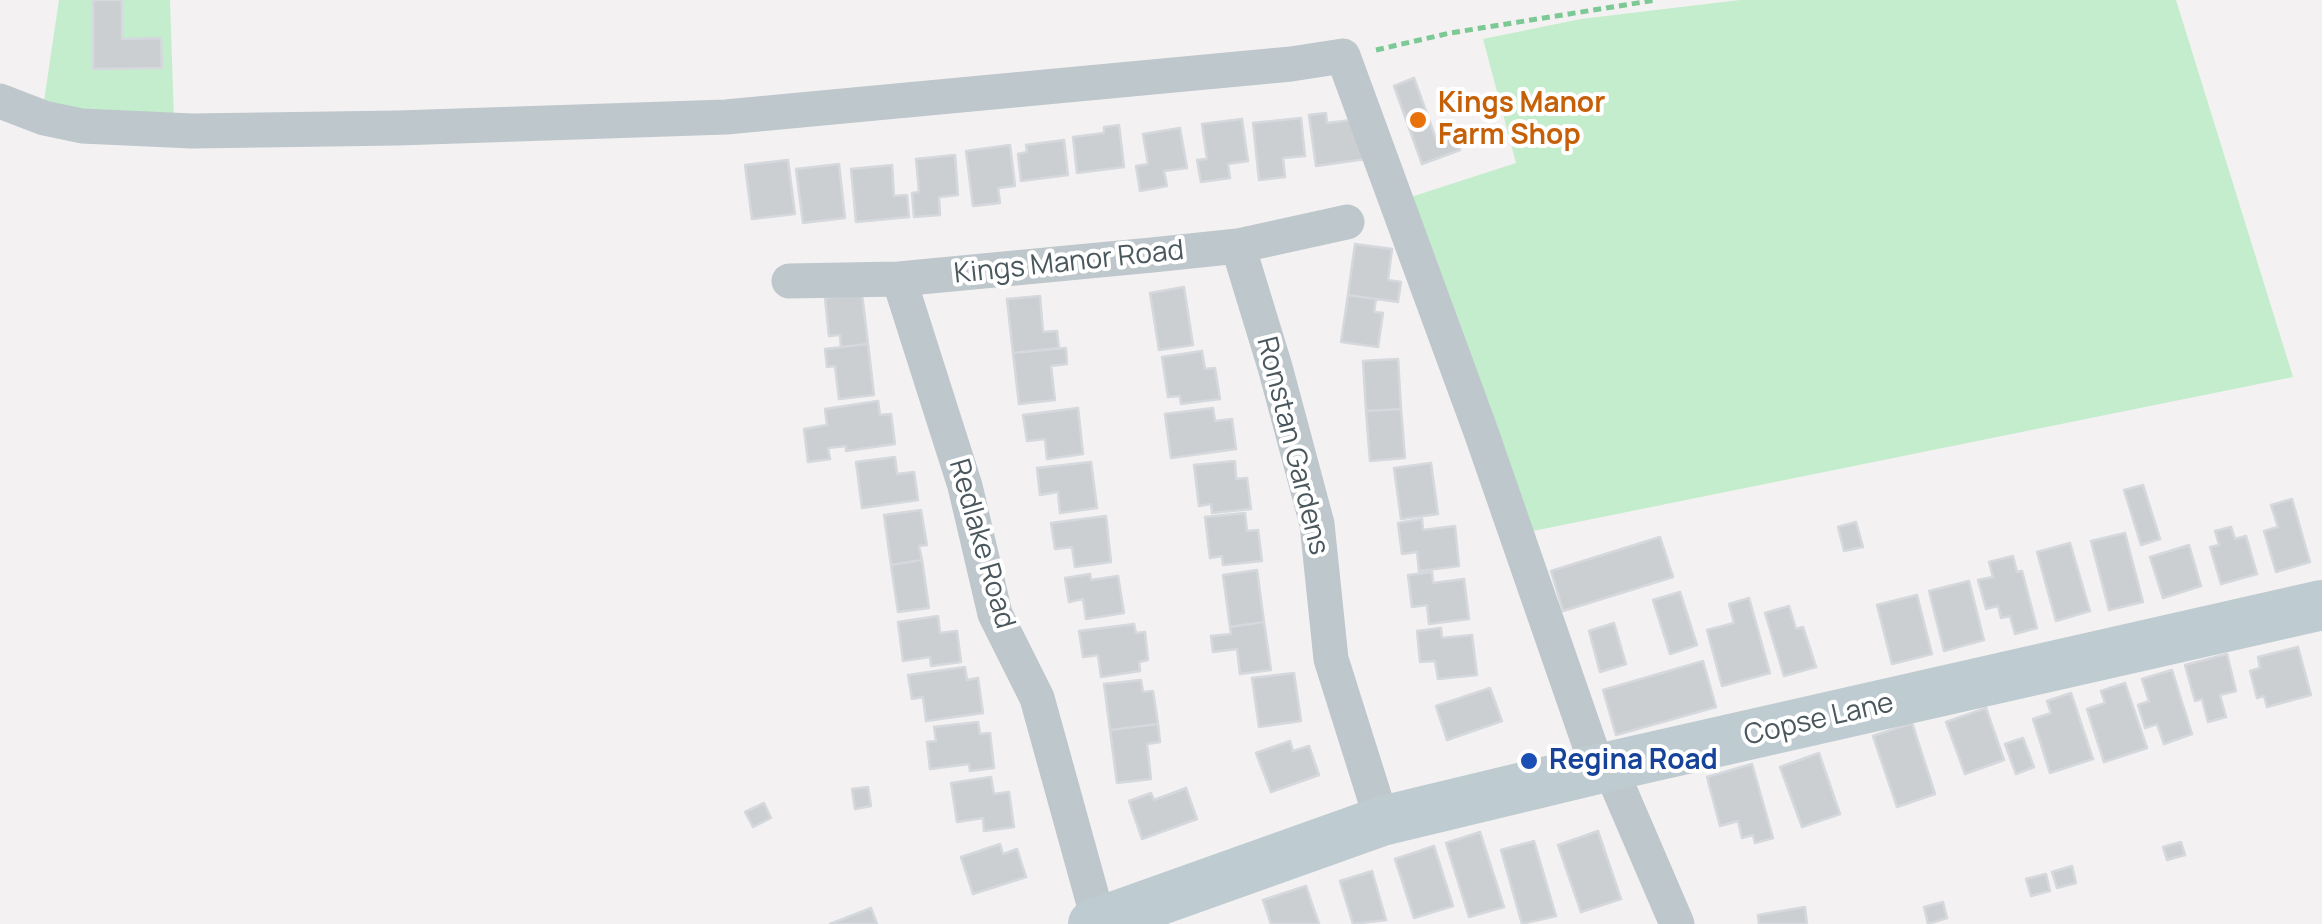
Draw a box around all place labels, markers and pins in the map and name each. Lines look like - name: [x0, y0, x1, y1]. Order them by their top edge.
- place label: Kings Manor Farm Shop: [1438, 87, 1605, 153]
- marker: Kings Manor Farm Shop: [1407, 109, 1429, 131]
- place label: Regina Road: [1549, 744, 1718, 778]
- marker: Regina Road: [1518, 750, 1540, 772]

